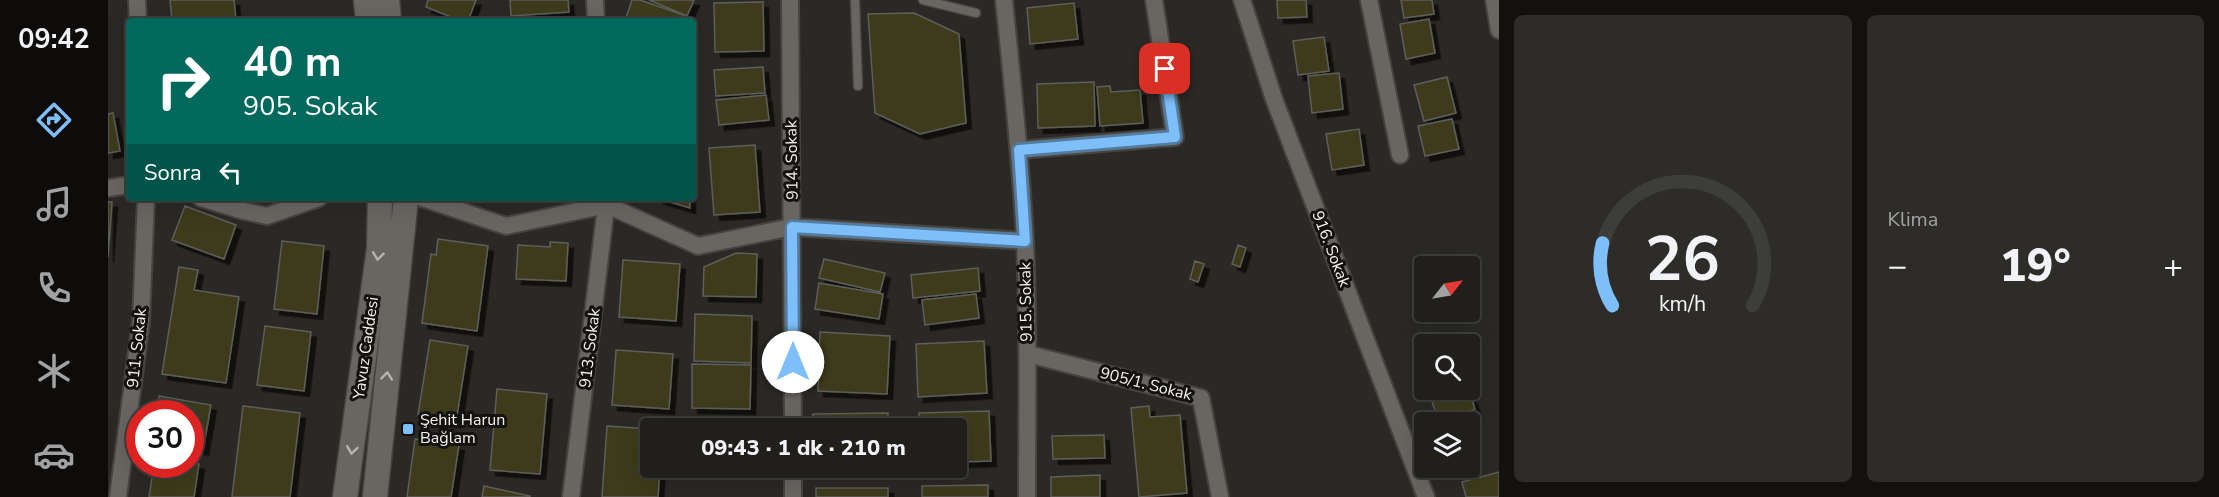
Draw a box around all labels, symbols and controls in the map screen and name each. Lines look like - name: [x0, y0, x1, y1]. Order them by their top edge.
- text: 09:42: [18, 21, 90, 58]
- text: 40 m: [243, 34, 342, 91]
- icon: right: [144, 42, 222, 120]
- pin: [1139, 43, 1190, 94]
- icon: arrive: [1148, 52, 1181, 85]
- text: 905. Sokak: [243, 88, 378, 125]
- icon: directions: [33, 99, 75, 141]
- street label: 914. Sokak: [780, 119, 804, 200]
- icon: left: [214, 156, 247, 189]
- text: Sonra: [144, 158, 202, 188]
- icon: music: [33, 183, 75, 225]
- text: Klima: [1888, 206, 1938, 233]
- street label: 916. Sokak: [1306, 208, 1356, 291]
- text: 26: [1645, 217, 1720, 302]
- text: 19°: [2000, 236, 2071, 297]
- text: −: [1888, 244, 1907, 289]
- text: +: [2163, 244, 2183, 289]
- one-way arrow: [372, 252, 385, 261]
- north arrow: [1414, 256, 1480, 322]
- map controls: [1414, 256, 1480, 478]
- street label: 915. Sokak: [1014, 261, 1038, 342]
- icon: phone: [33, 267, 75, 309]
- text: km/h: [1659, 289, 1706, 319]
- street label: Yavuz Caddesi: [348, 295, 384, 402]
- street label: 911. Sokak: [122, 306, 152, 389]
- street label: 913. Sokak: [574, 306, 606, 389]
- position arrow: [761, 330, 825, 394]
- button: search: [1414, 334, 1480, 400]
- icon: climate: [33, 350, 75, 392]
- street label: 905/1. Sokak: [1098, 362, 1195, 406]
- one-way arrow: [380, 372, 393, 381]
- speed limit sign: 30: [126, 400, 204, 478]
- place label: Şehit Harun Bağlam: [420, 409, 505, 449]
- button: layers: [1414, 412, 1480, 478]
- marker: Şehit Harun Bağlam: [401, 422, 415, 436]
- text: 09:43 · 1 dk · 210 m: [701, 433, 906, 463]
- icon: car: [33, 434, 75, 476]
- one-way arrow: [346, 445, 358, 454]

